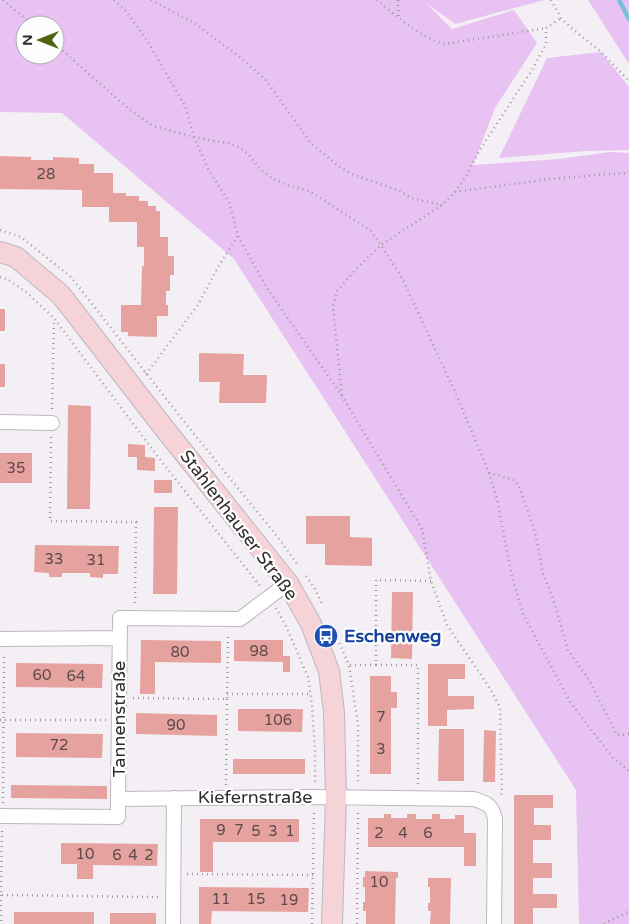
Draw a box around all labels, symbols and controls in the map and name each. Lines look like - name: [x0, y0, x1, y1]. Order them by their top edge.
- north arrow: [15, 15, 65, 65]
- text: N: [19, 34, 36, 46]
- house number: 28: [37, 165, 55, 183]
- street label: Stahlenhauser Straße: [175, 446, 303, 604]
- house number: 35: [7, 459, 25, 477]
- house number: 33: [45, 550, 63, 568]
- house number: 31: [87, 551, 105, 569]
- bus stop icon: Eschenweg: [313, 623, 339, 649]
- place label: Eschenweg: [344, 625, 441, 647]
- house number: 98: [250, 642, 268, 660]
- house number: 80: [171, 643, 189, 661]
- street label: Tannenstraße: [108, 661, 130, 777]
- house number: 60: [33, 666, 51, 684]
- house number: 64: [67, 667, 85, 685]
- house number: 7: [376, 708, 386, 726]
- house number: 106: [264, 711, 292, 729]
- house number: 90: [167, 716, 185, 734]
- house number: 72: [50, 736, 68, 754]
- house number: 3: [376, 740, 386, 758]
- street label: Kiefernstraße: [198, 786, 312, 808]
- house number: 9: [216, 821, 226, 839]
- house number: 7: [234, 821, 244, 839]
- house number: 5: [251, 822, 261, 840]
- house number: 3: [268, 822, 278, 840]
- house number: 1: [285, 822, 295, 840]
- house number: 2: [374, 824, 384, 842]
- house number: 4: [398, 824, 408, 842]
- house number: 6: [423, 824, 433, 842]
- house number: 10: [76, 845, 94, 863]
- house number: 6: [112, 846, 122, 864]
- house number: 4: [128, 846, 138, 864]
- house number: 2: [144, 846, 154, 864]
- house number: 10: [370, 873, 388, 891]
- house number: 11: [212, 890, 230, 908]
- house number: 15: [247, 890, 265, 908]
- house number: 19: [280, 891, 298, 909]

